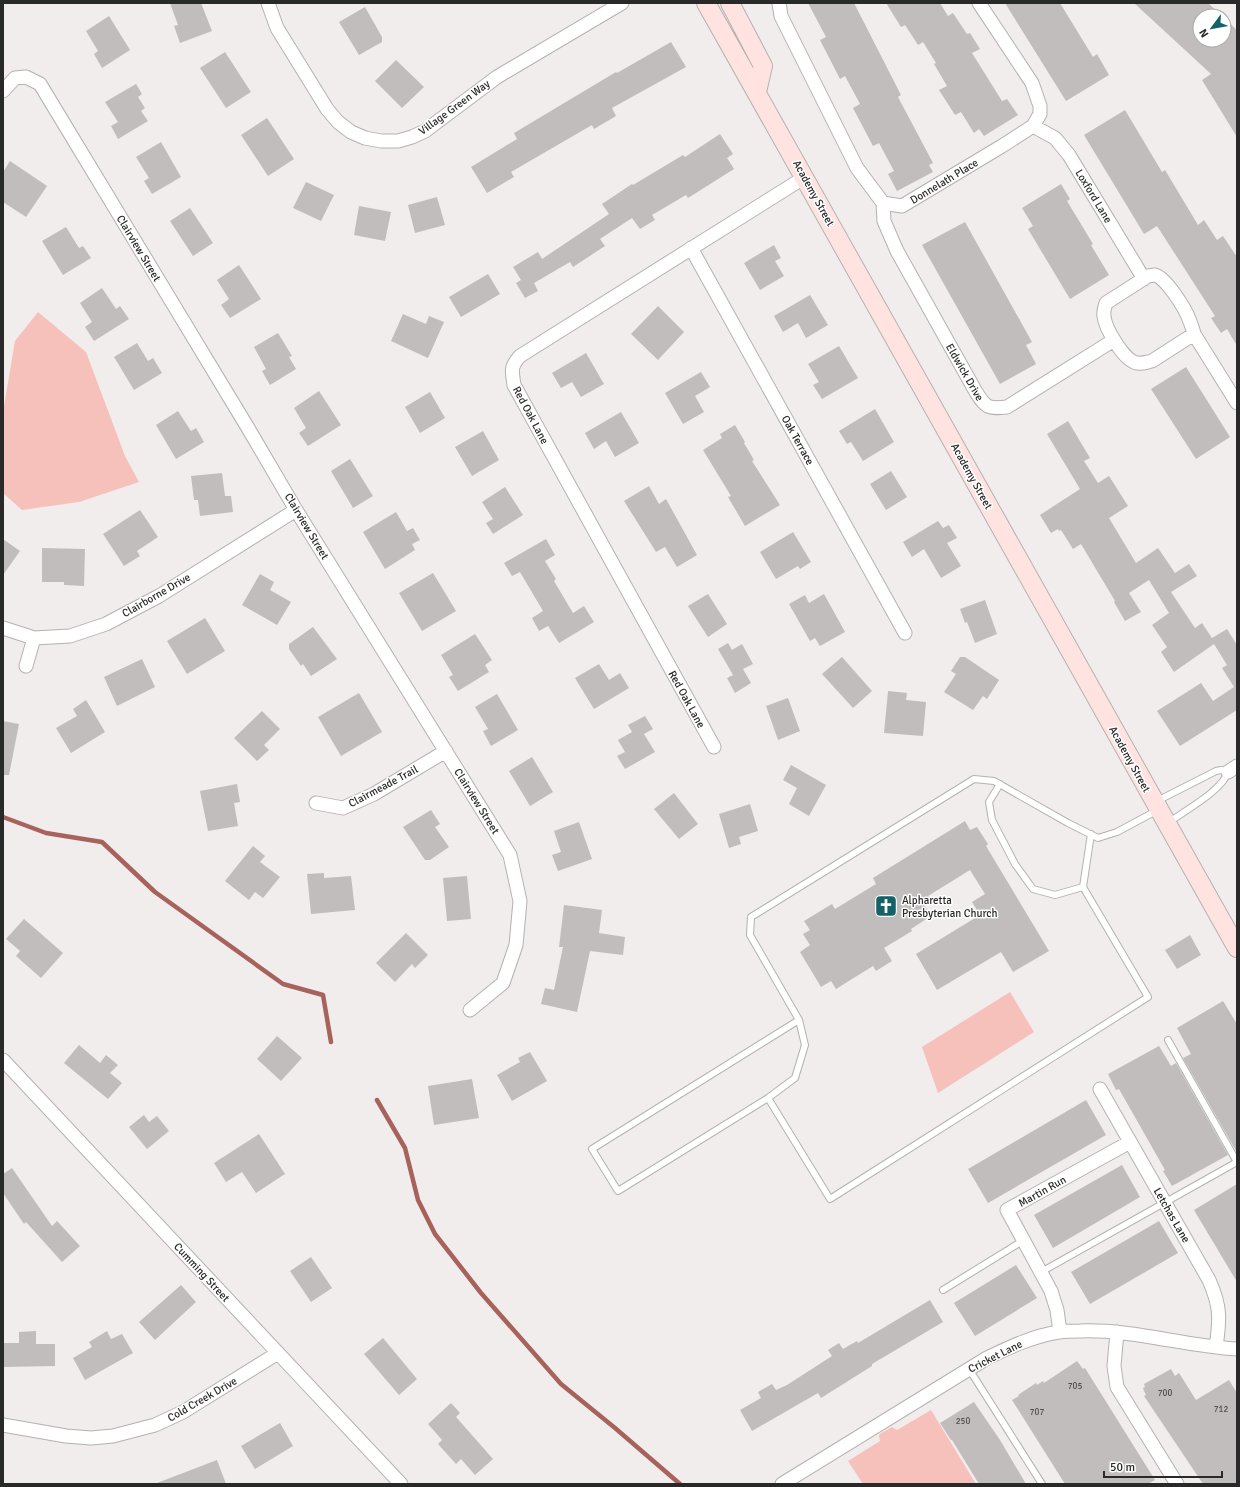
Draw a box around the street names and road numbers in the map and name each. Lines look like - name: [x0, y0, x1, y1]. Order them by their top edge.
- street label: Village Green Way: [416, 77, 493, 138]
- street label: Donnelath Place: [908, 156, 981, 207]
- street label: Academy Street: [790, 158, 837, 229]
- street label: Loxford Lane: [1072, 167, 1115, 225]
- street label: Clairview Street: [114, 213, 164, 284]
- street label: Eldwick Drive: [943, 341, 986, 403]
- street label: Red Oak Lane: [510, 384, 551, 446]
- street label: Oak Terrace: [779, 413, 817, 467]
- street label: Academy Street: [948, 441, 995, 512]
- street label: Clairview Street: [282, 491, 332, 562]
- street label: Clairborne Drive: [120, 571, 193, 620]
- street label: Red Oak Lane: [665, 668, 708, 730]
- street label: Academy Street: [1106, 724, 1153, 795]
- street label: Clairmeade Trail: [346, 763, 420, 810]
- street label: Clairview Street: [451, 766, 502, 837]
- street label: Martin Run: [1016, 1173, 1068, 1210]
- street label: Letchas Lane: [1151, 1185, 1193, 1245]
- street label: Cumming Street: [171, 1240, 232, 1305]
- street label: Cricket Lane: [966, 1337, 1024, 1376]
- street label: Cold Creek Drive: [165, 1374, 239, 1424]

